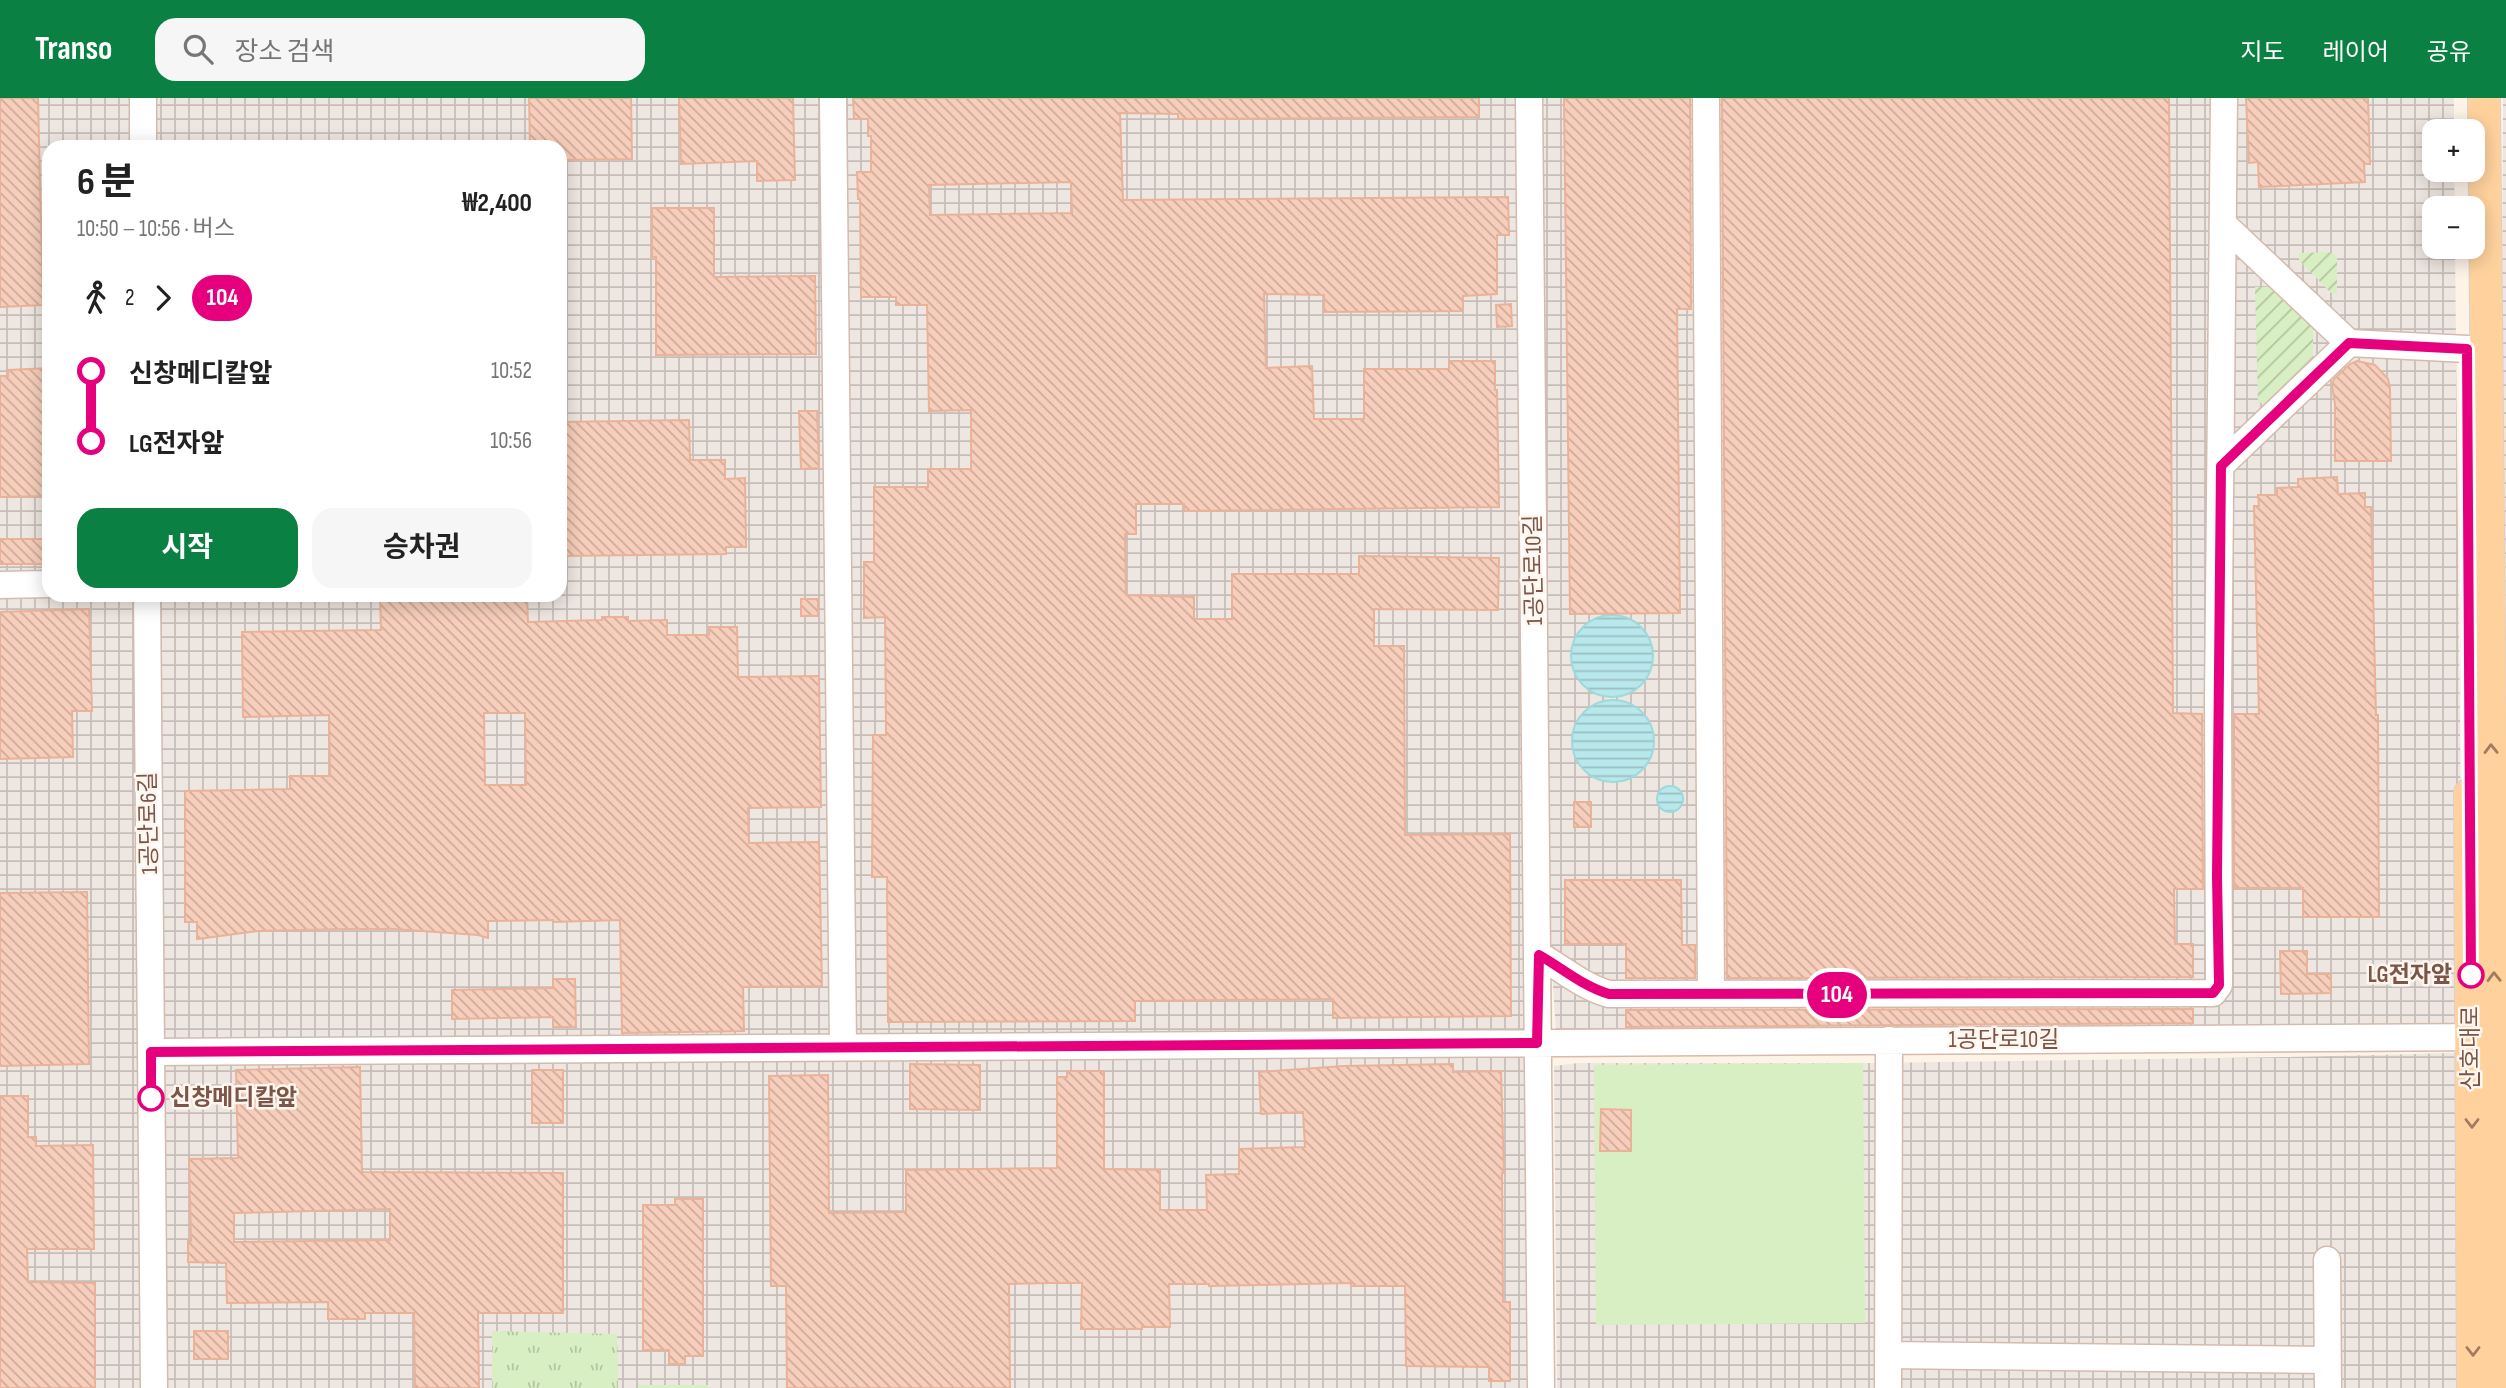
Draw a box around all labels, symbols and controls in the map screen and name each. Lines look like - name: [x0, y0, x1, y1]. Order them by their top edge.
- search box: [155, 18, 645, 81]
- text: Transo: [35, 29, 113, 69]
- icon: search: [179, 30, 217, 68]
- text: 장소 검색: [235, 37, 334, 68]
- text: 지도: [2240, 38, 2285, 67]
- text: 레이어: [2323, 38, 2389, 67]
- text: 공유: [2427, 38, 2471, 67]
- map controls: [2422, 119, 2485, 259]
- button: +: [2422, 119, 2485, 182]
- text: 6 분: [77, 160, 136, 205]
- text: ₩2,400: [462, 188, 532, 219]
- button: −: [2422, 196, 2485, 259]
- text: 10:50 – 10:56 · 버스: [77, 215, 235, 243]
- icon: walk: [77, 279, 115, 317]
- icon: forward: [144, 279, 182, 317]
- text: 104: [206, 283, 238, 312]
- text: 2: [125, 284, 134, 312]
- text: 10:52: [491, 357, 532, 385]
- text: 신창메디칼앞: [129, 359, 273, 390]
- text: 10:56: [490, 427, 532, 455]
- text: LG전자앞: [129, 429, 224, 460]
- button: 시작: [77, 508, 298, 588]
- button: 승차권: [312, 508, 532, 588]
- street label: 1공단로10길: [1519, 514, 1549, 626]
- one-way arrow: [2483, 744, 2499, 754]
- street label: 1공단로6길: [134, 771, 164, 875]
- place label: LG전자앞: [2368, 961, 2452, 989]
- marker: LG전자앞: [2458, 962, 2484, 988]
- one-way arrow: [2486, 971, 2501, 982]
- line badge: 104: [1797, 972, 1877, 1018]
- text: 104: [1821, 980, 1853, 1009]
- street label: 산호대로: [2457, 1006, 2485, 1090]
- street label: 1공단로10길: [1949, 1026, 2060, 1054]
- place label: 신창메디칼앞: [170, 1084, 297, 1112]
- marker: 신창메디칼앞: [138, 1085, 164, 1111]
- one-way arrow: [2464, 1118, 2479, 1129]
- one-way arrow: [2465, 1346, 2481, 1357]

